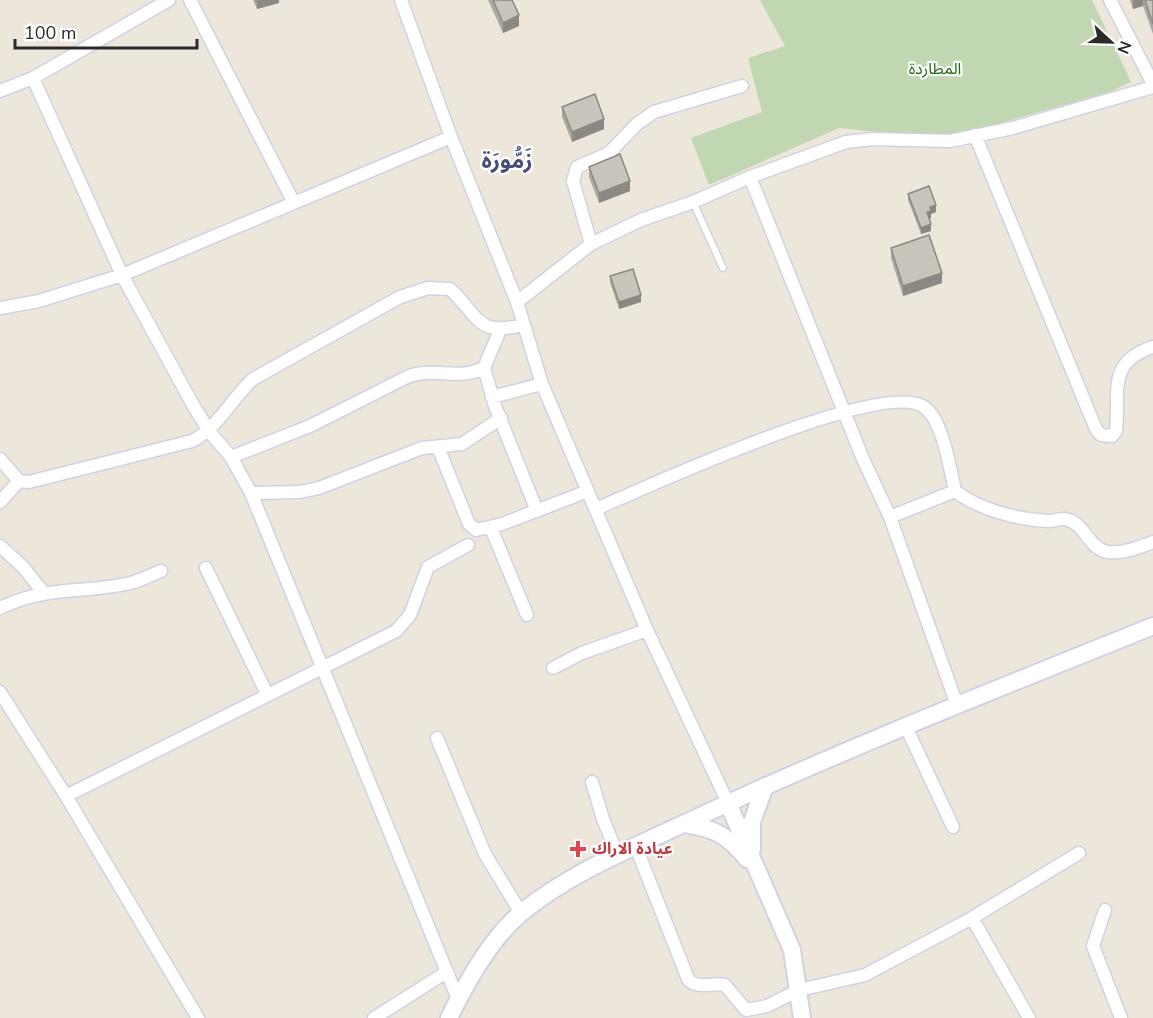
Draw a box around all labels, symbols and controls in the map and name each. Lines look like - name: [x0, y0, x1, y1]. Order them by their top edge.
- scale bar: [15, 12, 196, 50]
- north arrow: [1081, 12, 1141, 72]
- text: 100 m: [24, 21, 76, 45]
- text: N: [1112, 38, 1136, 57]
- park label: المطاردة: [909, 58, 961, 80]
- district label: زَمُّورَة: [482, 145, 532, 176]
- place label: عيادة الاراك: [592, 838, 673, 860]
- marker: عيادة الاراك: [569, 840, 587, 858]

